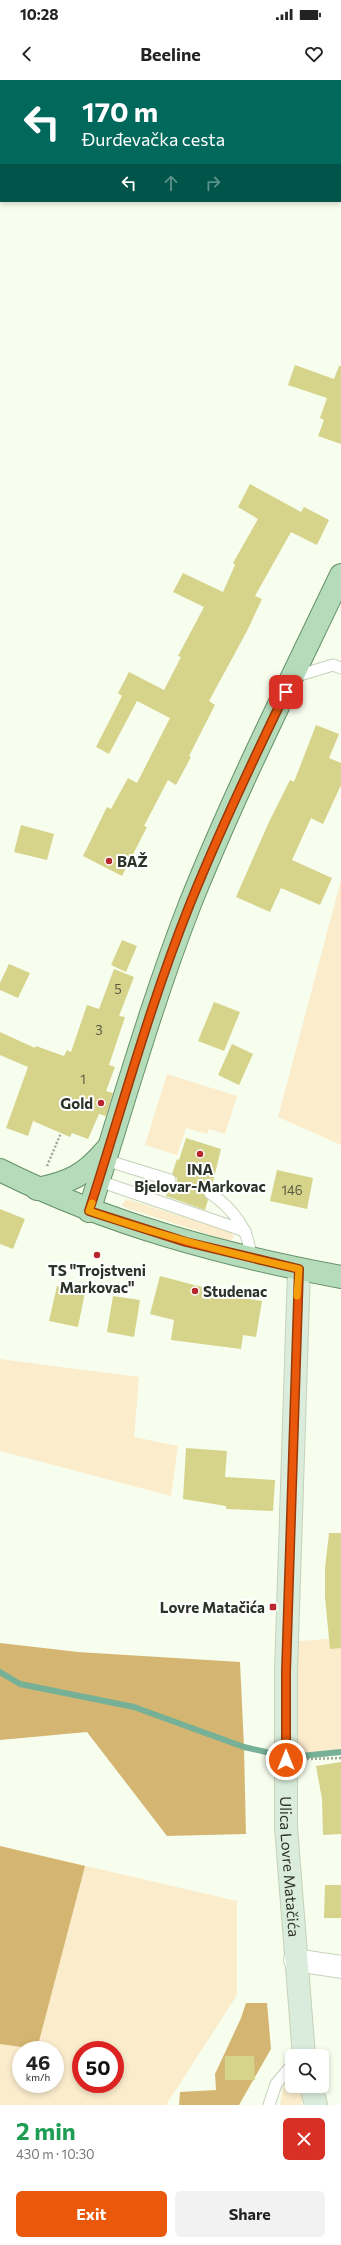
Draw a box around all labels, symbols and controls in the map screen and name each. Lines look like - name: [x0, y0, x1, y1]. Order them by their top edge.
- text: 10:28: [20, 5, 58, 23]
- icon: back: [16, 43, 38, 65]
- text: Beeline: [140, 43, 201, 65]
- icon: heart: [303, 43, 325, 65]
- text: 170 m: [82, 94, 158, 128]
- icon: left: [16, 96, 68, 148]
- text: Đurđevačka cesta: [82, 128, 225, 150]
- icon: left: [118, 172, 140, 194]
- icon: ahead: [160, 172, 182, 194]
- icon: right: [202, 172, 224, 194]
- pin: [269, 675, 303, 709]
- icon: arrive: [275, 681, 297, 703]
- place label: BAŽ: [117, 852, 148, 870]
- marker: BAŽ: [104, 856, 114, 866]
- house number: 5: [114, 981, 122, 997]
- house number: 3: [95, 1022, 103, 1038]
- house number: 1: [80, 1071, 86, 1087]
- place label: Gold: [60, 1094, 93, 1112]
- marker: Gold: [96, 1098, 106, 1108]
- marker: INA Bjelovar-Markovac: [195, 1149, 205, 1159]
- place label: INA Bjelovar-Markovac: [134, 1160, 266, 1195]
- house number: 146: [281, 1182, 303, 1198]
- marker: TS "Trojstveni Markovac": [92, 1250, 102, 1260]
- place label: TS "Trojstveni Markovac": [48, 1261, 146, 1296]
- place label: Studenac: [203, 1282, 267, 1300]
- marker: Studenac: [190, 1286, 200, 1296]
- place label: Lovre Matačića: [160, 1598, 265, 1616]
- marker: Lovre Matačića: [268, 1602, 278, 1612]
- position arrow: [265, 1739, 307, 1781]
- street label: Ulica Lovre Matačića: [277, 1796, 304, 1938]
- speed limit sign: 50: [72, 2041, 124, 2093]
- map controls: [285, 2049, 329, 2093]
- button: search: [285, 2049, 329, 2093]
- text: 46: [26, 2050, 50, 2074]
- text: km/h: [26, 2071, 50, 2083]
- text: 2 min: [16, 2116, 76, 2145]
- button: close: [283, 2118, 325, 2160]
- text: 430 m · 10:30: [16, 2146, 95, 2162]
- button: Exit: [16, 2191, 167, 2237]
- button: Share: [175, 2191, 325, 2237]

